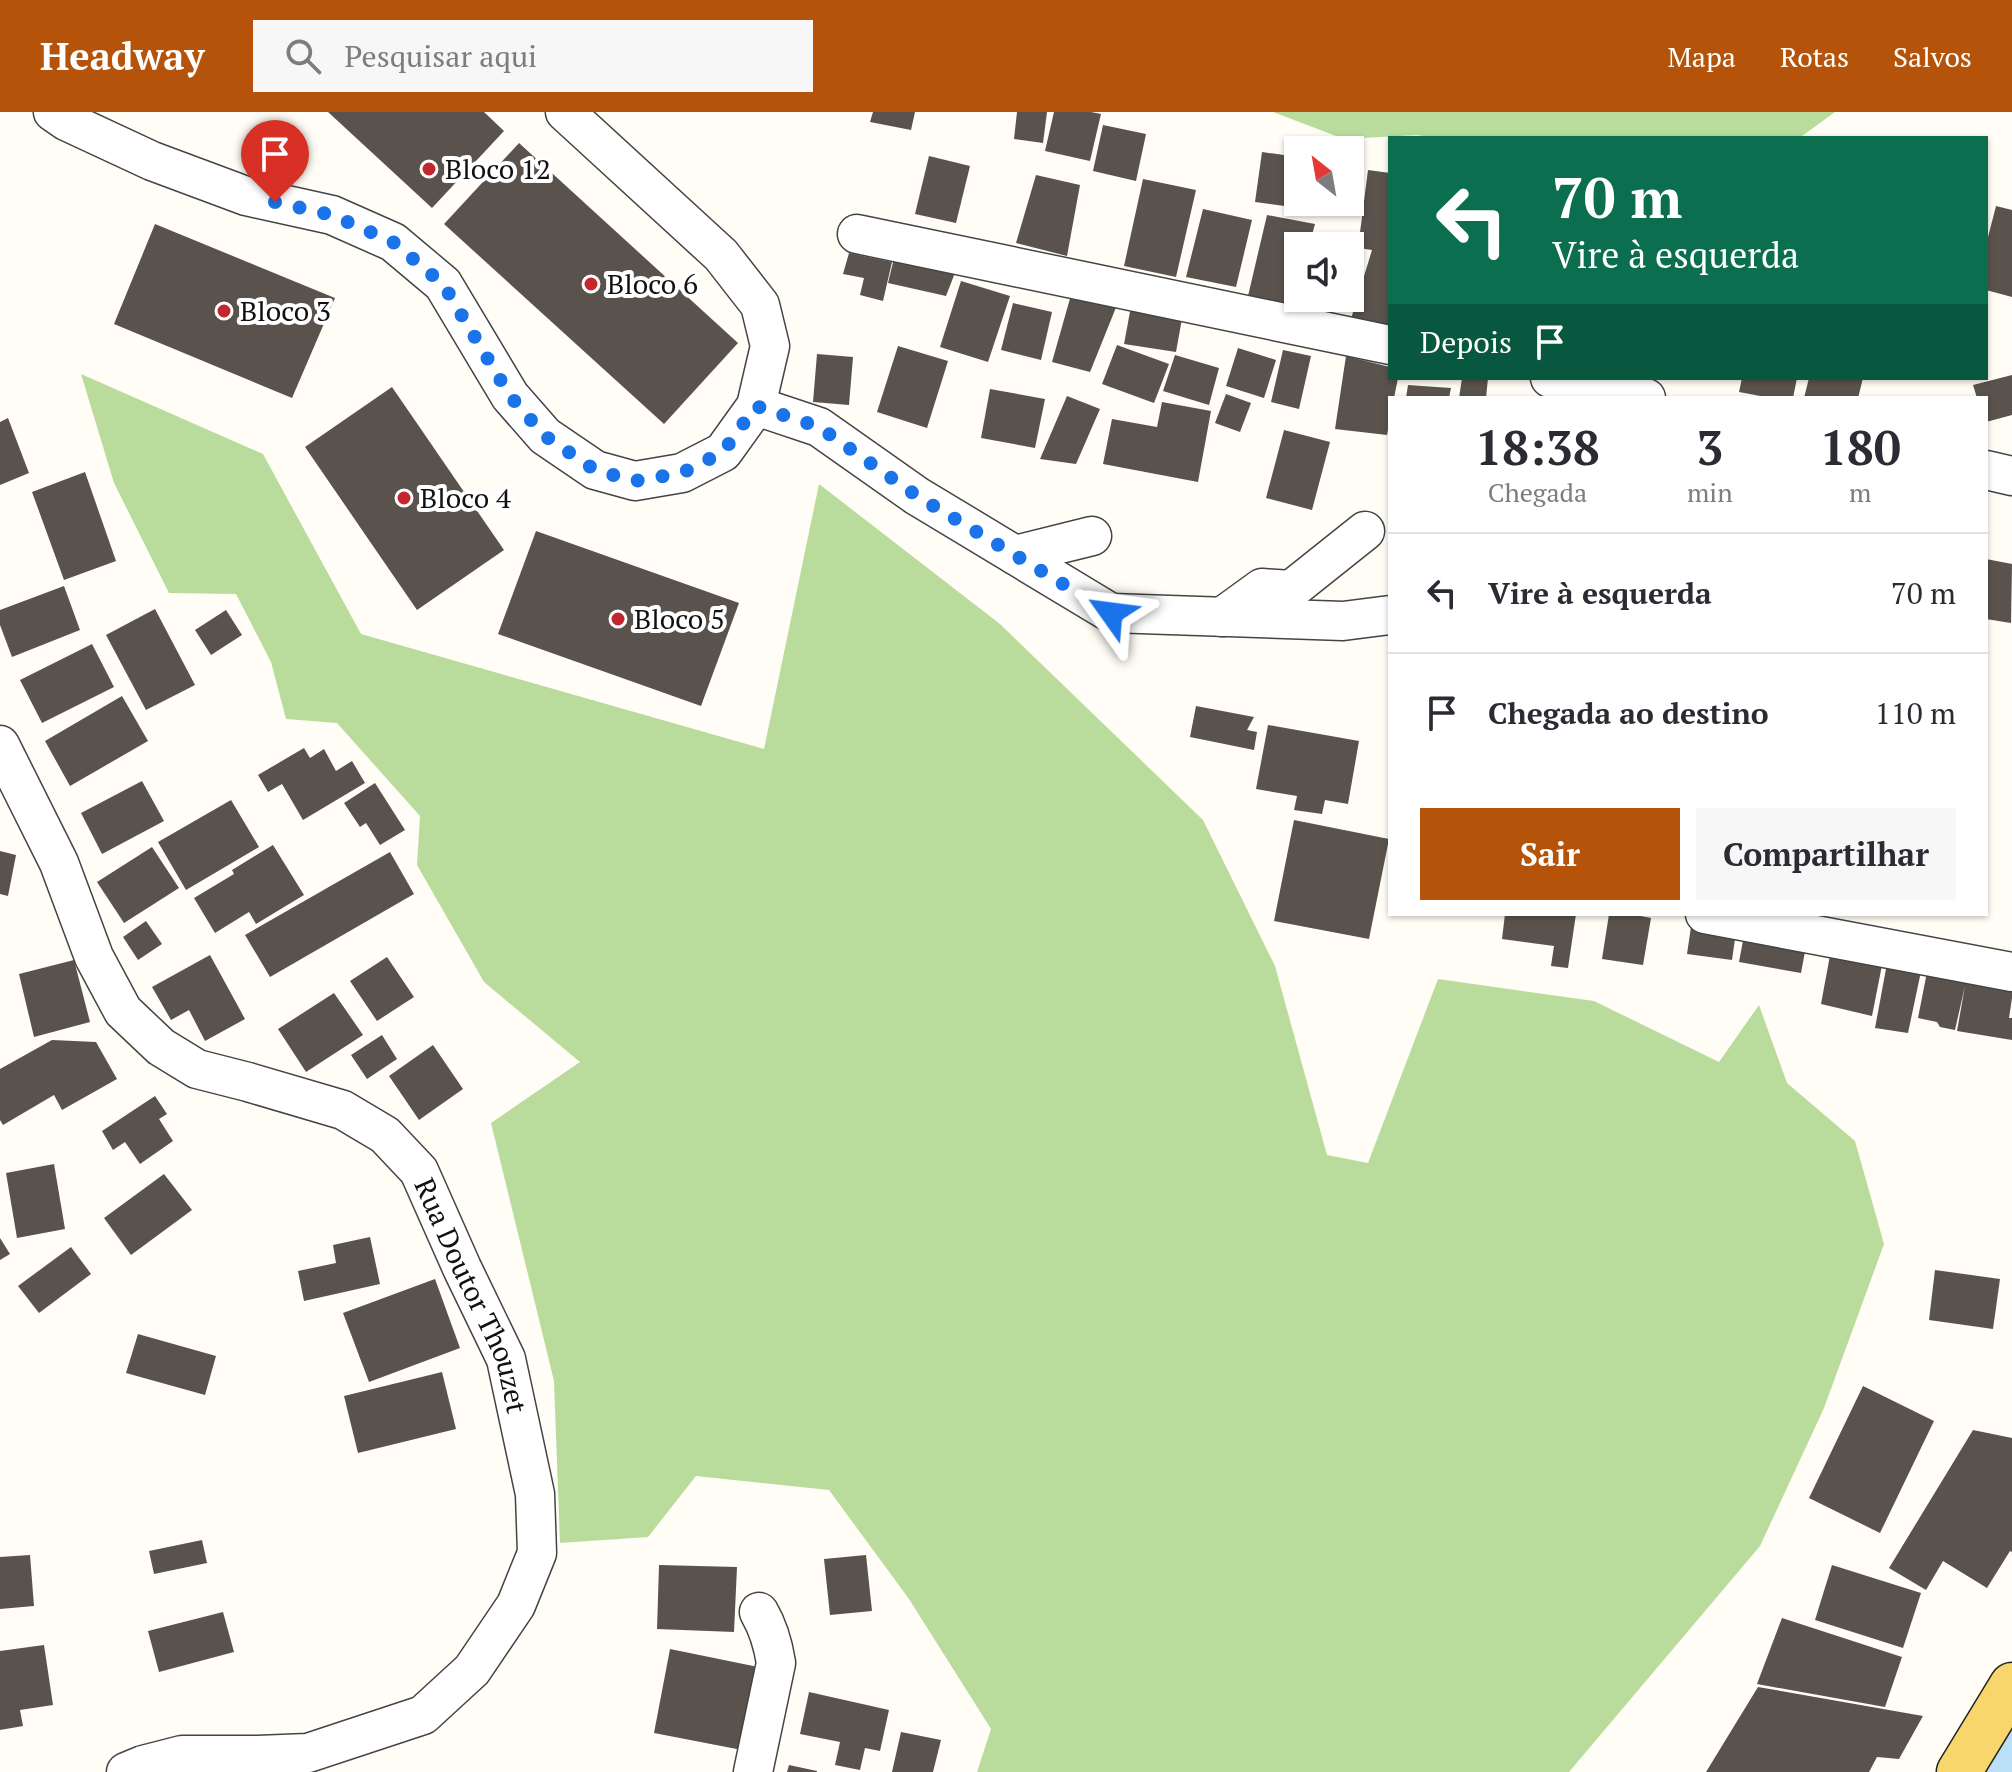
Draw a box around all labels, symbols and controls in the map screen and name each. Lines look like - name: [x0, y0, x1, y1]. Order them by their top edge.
- search box: [253, 20, 813, 92]
- text: Headway: [40, 31, 205, 81]
- icon: search: [281, 34, 325, 78]
- text: Pesquisar aqui: [345, 36, 537, 76]
- text: Mapa: [1668, 38, 1736, 75]
- text: Rotas: [1780, 38, 1849, 75]
- text: Salvos: [1893, 38, 1972, 75]
- pin: [241, 120, 309, 202]
- icon: arrive: [253, 132, 297, 176]
- north arrow: [1284, 136, 1364, 216]
- map controls: [1284, 136, 1364, 312]
- place label: Bloco 12: [445, 150, 551, 187]
- marker: Bloco 12: [420, 160, 438, 178]
- text: 70 m: [1552, 160, 1682, 234]
- icon: left: [1420, 168, 1524, 272]
- text: Vire à esquerda: [1552, 231, 1799, 278]
- button: sound: [1284, 232, 1364, 312]
- place label: Bloco 6: [607, 265, 698, 302]
- marker: Bloco 6: [582, 275, 600, 293]
- place label: Bloco 3: [240, 292, 331, 329]
- marker: Bloco 3: [215, 302, 233, 320]
- icon: arrive: [1528, 320, 1572, 364]
- text: Depois: [1420, 322, 1512, 362]
- text: 18:38: [1475, 415, 1600, 479]
- text: 3: [1696, 415, 1723, 479]
- text: 180: [1820, 415, 1901, 479]
- text: Chegada: [1488, 475, 1587, 509]
- text: min: [1687, 475, 1733, 509]
- text: m: [1849, 475, 1872, 509]
- place label: Bloco 4: [420, 479, 511, 516]
- marker: Bloco 4: [395, 489, 413, 507]
- position arrow: [1069, 571, 1153, 655]
- icon: left: [1420, 571, 1464, 615]
- text: Vire à esquerda: [1488, 573, 1712, 613]
- text: 70 m: [1891, 573, 1956, 613]
- place label: Bloco 5: [634, 600, 725, 637]
- marker: Bloco 5: [609, 610, 627, 628]
- icon: arrive: [1420, 691, 1464, 735]
- text: Chegada ao destino: [1488, 693, 1769, 733]
- text: 110 m: [1875, 693, 1956, 733]
- button: Sair: [1420, 808, 1680, 900]
- button: Compartilhar: [1696, 808, 1956, 900]
- street label: Rua Doutor Thouzet: [406, 1172, 536, 1417]

